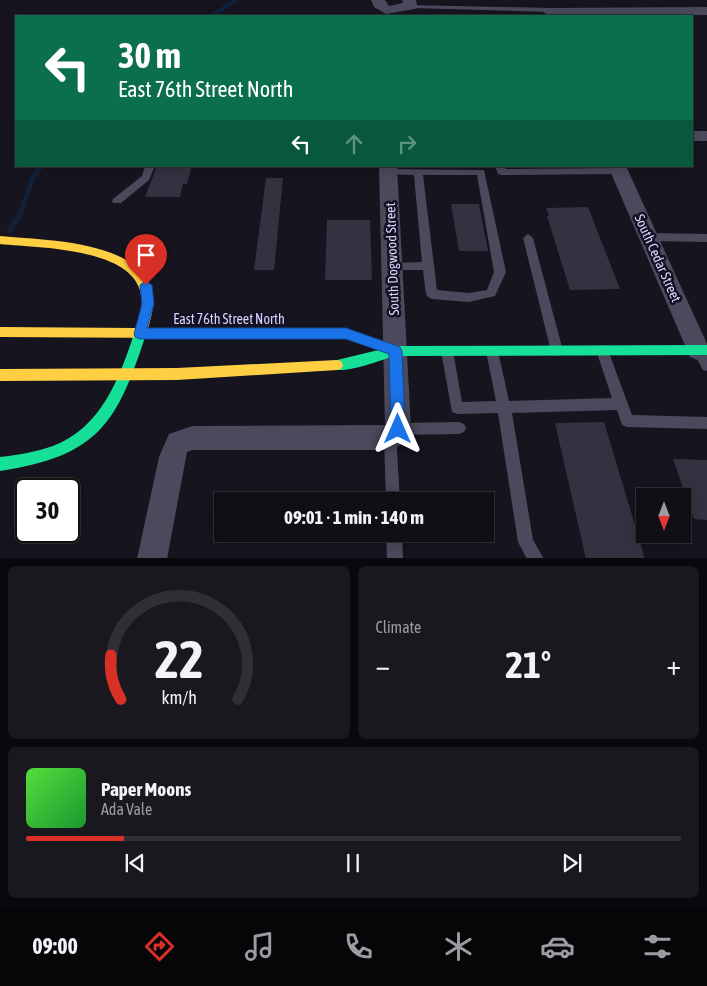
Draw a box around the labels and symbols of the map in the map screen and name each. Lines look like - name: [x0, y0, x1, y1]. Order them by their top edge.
- street label: South Dogwood Street: [382, 202, 402, 316]
- street label: South Cedar Street: [631, 212, 685, 304]
- pin: [125, 234, 167, 285]
- street label: East 76th Street North: [173, 311, 285, 327]
- position arrow: [371, 402, 423, 454]
- speed limit sign: 30: [15, 478, 80, 543]
- north arrow: [636, 488, 691, 542]

